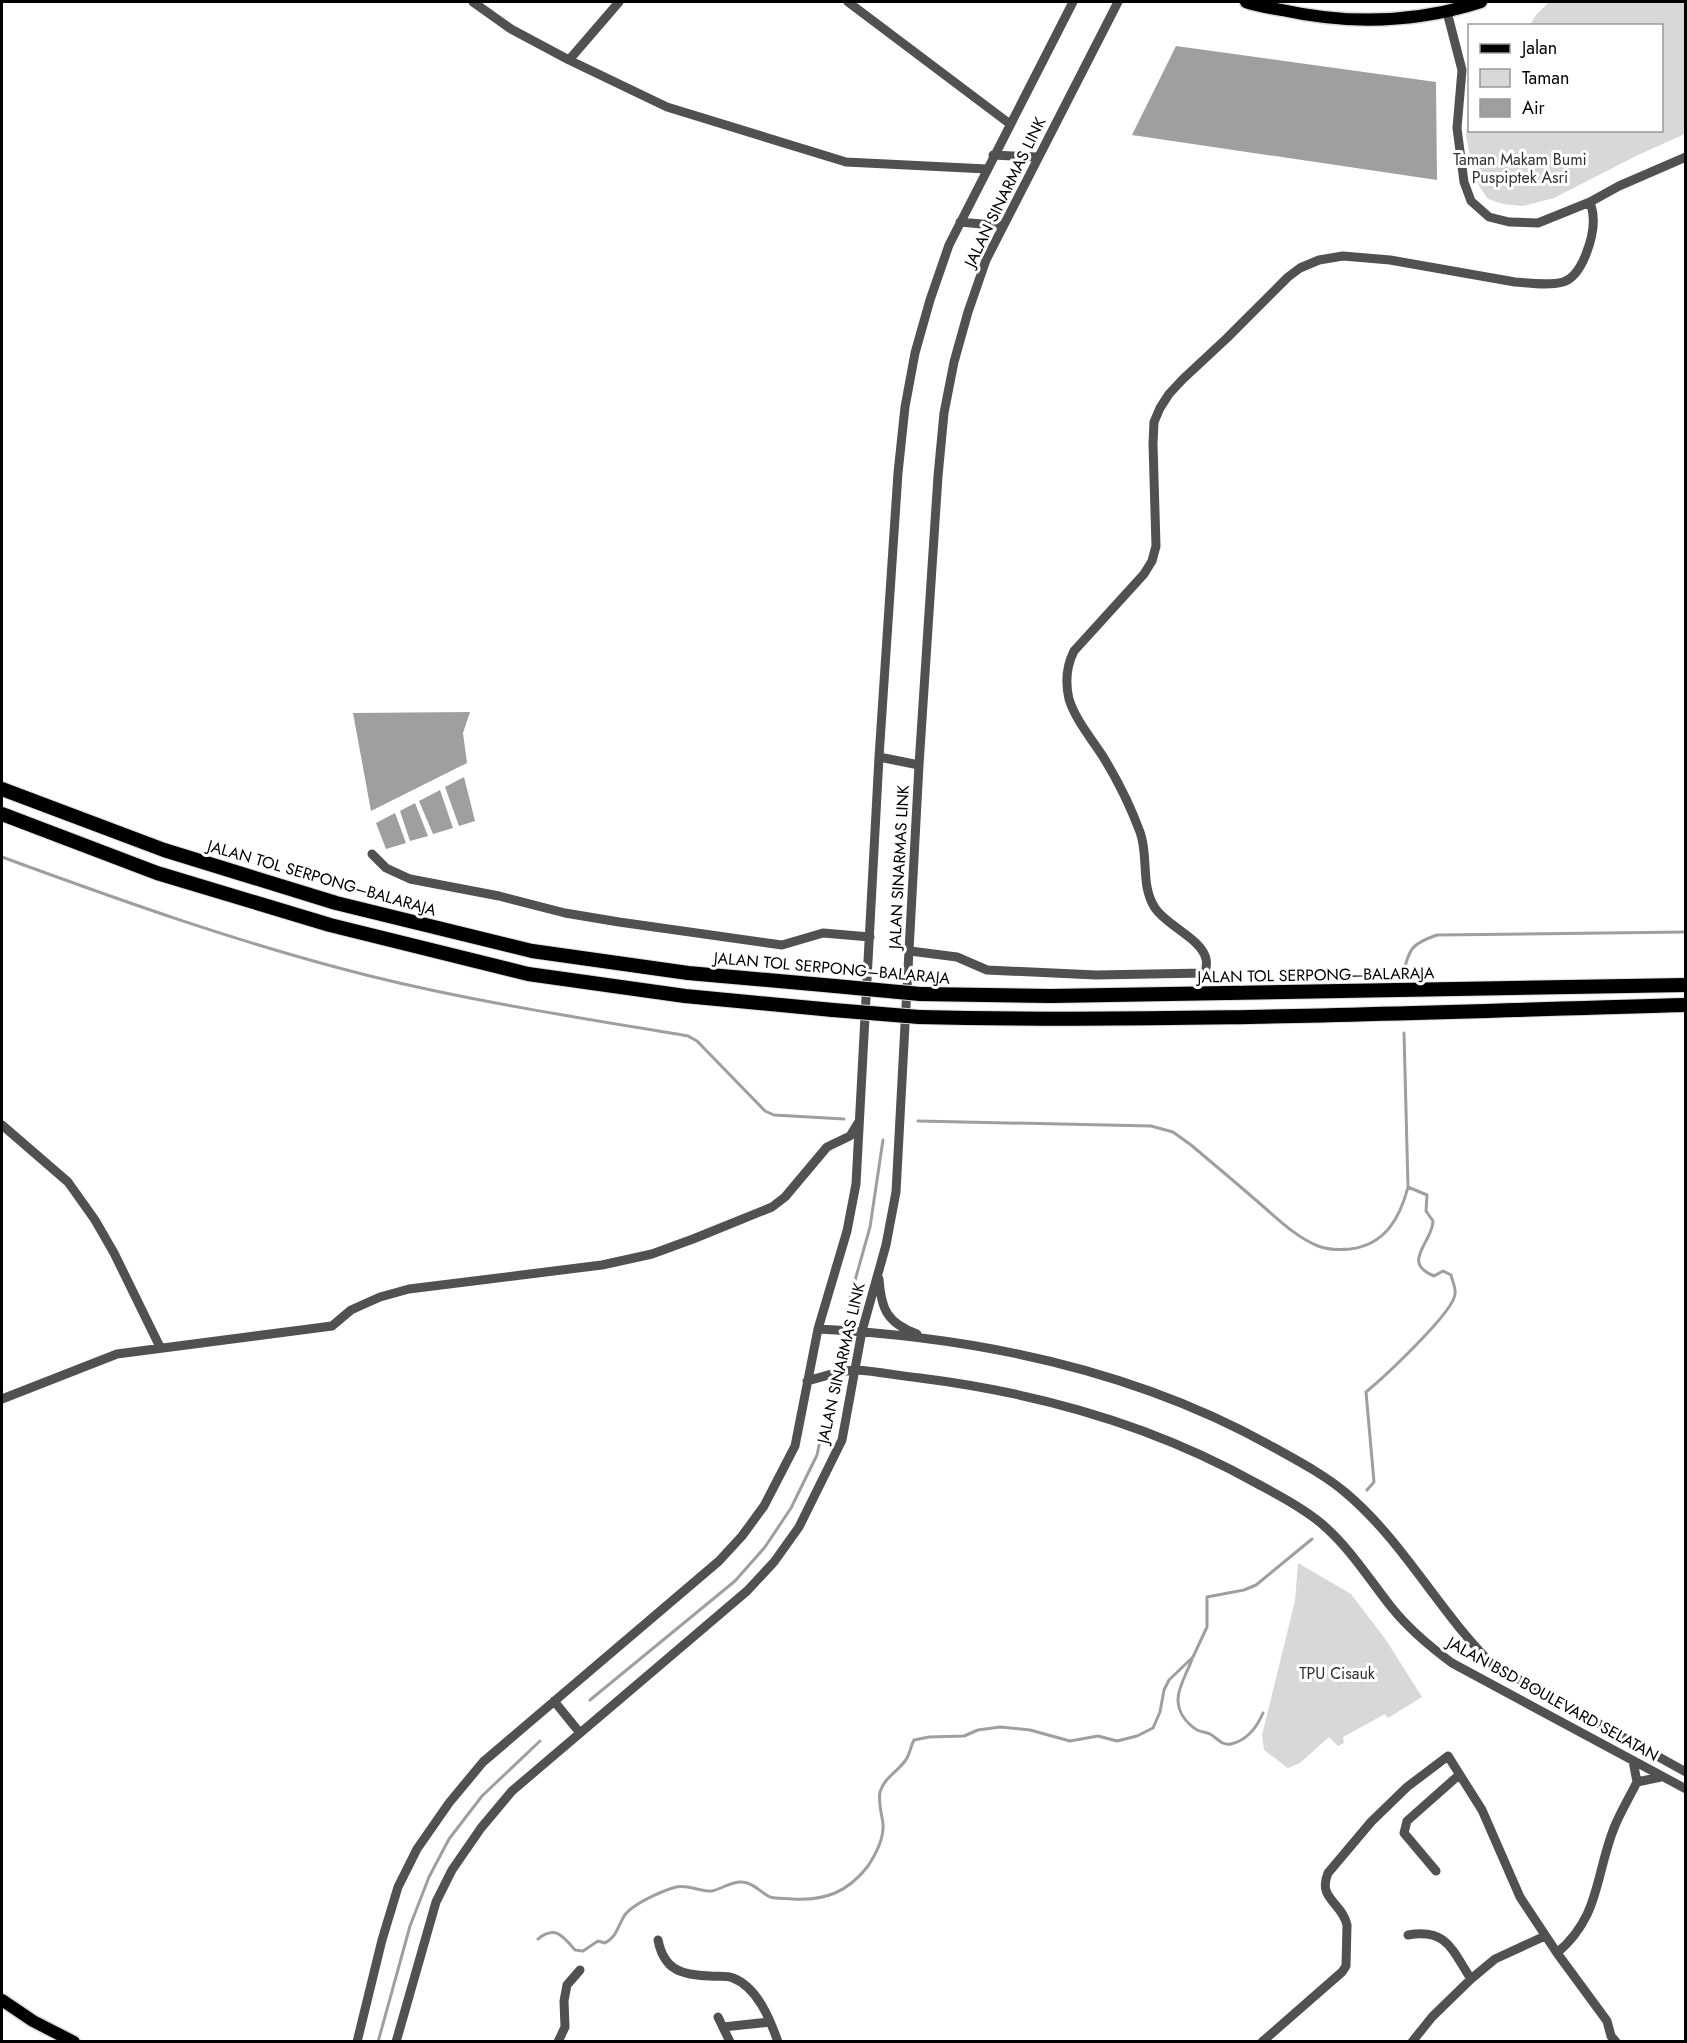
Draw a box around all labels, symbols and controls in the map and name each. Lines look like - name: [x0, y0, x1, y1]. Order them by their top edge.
- legend: [1468, 24, 1663, 132]
- text: Jalan: [1520, 35, 1557, 61]
- text: Taman: [1522, 65, 1569, 91]
- text: Air: [1522, 95, 1546, 121]
- street label: JALAN SINARMAS LINK: [958, 113, 1051, 273]
- park label: Taman Makam Bumi Puspiptek Asri: [1453, 148, 1587, 189]
- street label: JALAN SINARMAS LINK: [883, 784, 915, 952]
- street label: JALAN TOL SERPONG–BALARAJA: [203, 834, 440, 922]
- street label: JALAN TOL SERPONG–BALARAJA: [711, 946, 952, 990]
- street label: JALAN TOL SERPONG–BALARAJA: [1195, 961, 1435, 989]
- street label: JALAN SINARMAS LINK: [811, 1280, 871, 1447]
- street label: JALAN BSD BOULEVARD SELATAN: [1441, 1630, 1663, 1767]
- park label: TPU Cisauk: [1299, 1662, 1376, 1685]

